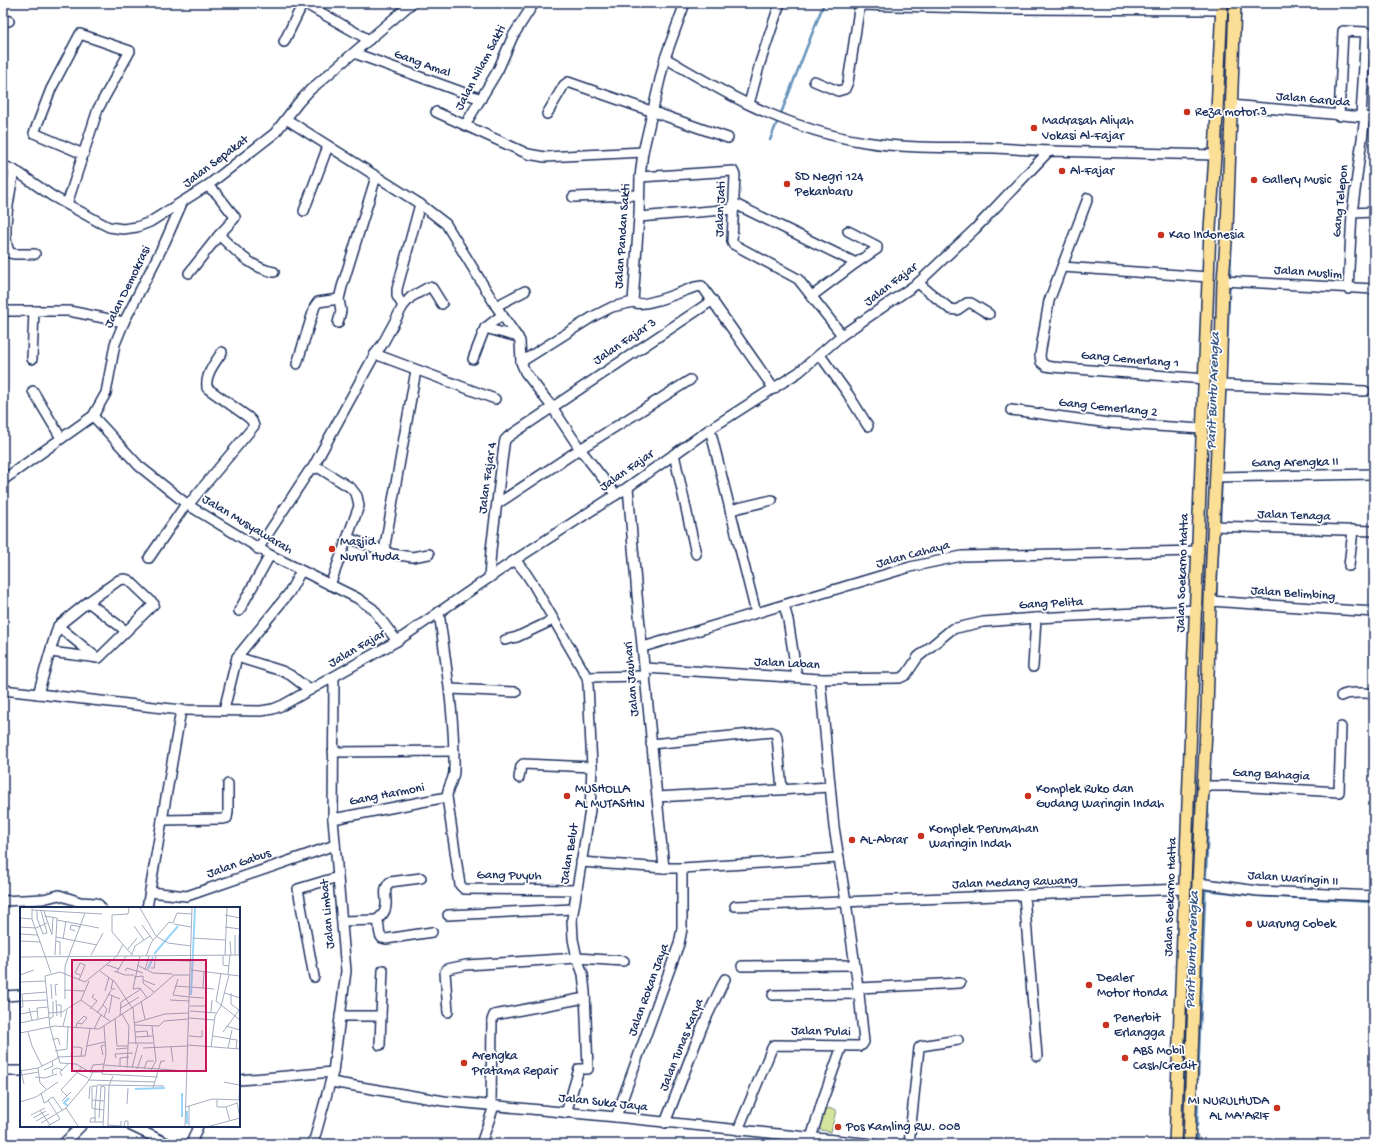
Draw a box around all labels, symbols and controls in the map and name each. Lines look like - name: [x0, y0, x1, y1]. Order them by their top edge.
- street label: Jalan Nilam Sakti: [452, 23, 510, 113]
- street label: Gang Amal: [392, 47, 452, 81]
- street label: Jalan Garuda: [1275, 89, 1351, 111]
- place label: Reza motor 3: [1195, 105, 1267, 120]
- marker: Reza motor 3: [1182, 107, 1192, 117]
- place label: Madrasah Aliyah Vokasi Al-Fajar: [1041, 114, 1134, 144]
- marker: Madrasah Aliyah Vokasi Al-Fajar: [1029, 123, 1039, 133]
- street label: Jalan Sepakat: [180, 131, 253, 191]
- street label: Gang Telepon: [1330, 163, 1352, 238]
- place label: Al-Fajar: [1070, 164, 1115, 179]
- marker: Al-Fajar: [1057, 166, 1067, 176]
- place label: SD Negri 124 Pekanbaru: [794, 170, 863, 200]
- place label: Gallery Music: [1262, 173, 1332, 188]
- marker: Gallery Music: [1249, 175, 1259, 185]
- marker: SD Negri 124 Pekanbaru: [782, 179, 792, 189]
- street label: Jalan Jati: [713, 181, 729, 237]
- street label: Jalan Pandan Sakti: [612, 183, 634, 289]
- place label: Kao Indonesia: [1169, 228, 1245, 243]
- marker: Kao Indonesia: [1156, 230, 1166, 240]
- street label: Jalan Demokrasi: [102, 243, 155, 331]
- street label: Jalan Fajar: [861, 259, 922, 310]
- street label: Jalan Muslim: [1273, 263, 1343, 283]
- street label: Jalan Fajar 3: [591, 315, 660, 369]
- water label: Parit Buntu Arengka: [1203, 331, 1225, 450]
- street label: Gang Cemerlang 1: [1080, 348, 1180, 372]
- street label: Gang Cemerlang 2: [1058, 395, 1159, 421]
- street label: Jalan Fajar 4: [476, 441, 500, 515]
- street label: Jalan Fajar: [597, 446, 658, 495]
- street label: Gang Arengka II: [1251, 455, 1339, 471]
- street label: Jalan Musyawarah: [199, 492, 295, 558]
- street label: Jalan Tenaga: [1257, 507, 1332, 525]
- street label: Jalan Soekarno Hatta: [1173, 512, 1193, 633]
- place label: Masjid Nurul Huda: [340, 535, 400, 565]
- street label: Jalan Cahaya: [875, 538, 952, 572]
- marker: Masjid Nurul Huda: [327, 544, 337, 554]
- street label: Jalan Belimbing: [1250, 584, 1336, 604]
- street label: Gang Pelita: [1019, 595, 1084, 613]
- street label: Jalan Fajar: [326, 626, 389, 671]
- street label: Jalan Jauhari: [621, 641, 643, 717]
- street label: Jalan Laban: [754, 655, 821, 673]
- street label: Gang Bahagia: [1232, 765, 1311, 785]
- street label: Gang Harmoni: [348, 780, 426, 810]
- place label: MUSHOLLA AL MUTASHIN: [575, 782, 645, 812]
- place label: Komplek Ruko dan Gudang Waringin Indah: [1036, 782, 1164, 812]
- marker: MUSHOLLA AL MUTASHIN: [562, 791, 572, 801]
- marker: Komplek Ruko dan Gudang Waringin Indah: [1023, 791, 1033, 801]
- street label: Jalan Belut: [557, 821, 583, 885]
- place label: Komplek Perumahan Waringin Indah: [929, 822, 1039, 852]
- marker: Komplek Perumahan Waringin Indah: [916, 831, 926, 841]
- place label: AL-Abrar: [860, 833, 909, 848]
- marker: AL-Abrar: [847, 835, 857, 845]
- street label: Jalan Soekarno Hatta: [1161, 836, 1181, 957]
- street label: Jalan Gabus: [205, 846, 274, 882]
- street label: Gang Puyuh: [476, 868, 542, 884]
- street label: Jalan Waringin II: [1247, 868, 1339, 890]
- street label: Jalan Medang Rawang: [952, 873, 1078, 893]
- street label: Jalan Limbat: [317, 877, 339, 949]
- water label: Parit Buntu Arengka: [1182, 890, 1204, 1009]
- inset map: [20, 907, 240, 1127]
- place label: Warung Cobek: [1257, 917, 1337, 932]
- marker: Warung Cobek: [1244, 919, 1254, 929]
- street label: Jalan Rokan Jaya: [625, 941, 673, 1038]
- place label: Dealer Motor Honda: [1096, 971, 1168, 1001]
- marker: Dealer Motor Honda: [1084, 980, 1094, 990]
- street label: Jalan Tunas Karya: [657, 996, 708, 1093]
- place label: Penerbit Erlangga: [1113, 1011, 1166, 1041]
- marker: Penerbit Erlangga: [1101, 1020, 1111, 1030]
- street label: Jalan Pulai: [791, 1024, 851, 1040]
- place label: ABS Mobil Cash/Credit: [1133, 1044, 1198, 1074]
- place label: Arengka Pratama Repair: [471, 1049, 559, 1079]
- marker: ABS Mobil Cash/Credit: [1120, 1053, 1130, 1063]
- marker: Arengka Pratama Repair: [459, 1058, 469, 1068]
- street label: Jalan Suka Jaya: [558, 1091, 649, 1115]
- place label: MI NURULHUDA AL MA'ARIF: [1188, 1094, 1270, 1124]
- marker: MI NURULHUDA AL MA'ARIF: [1272, 1103, 1282, 1113]
- place label: Pos Kamling RW. 008: [845, 1120, 961, 1135]
- marker: Pos Kamling RW. 008: [833, 1122, 843, 1132]

